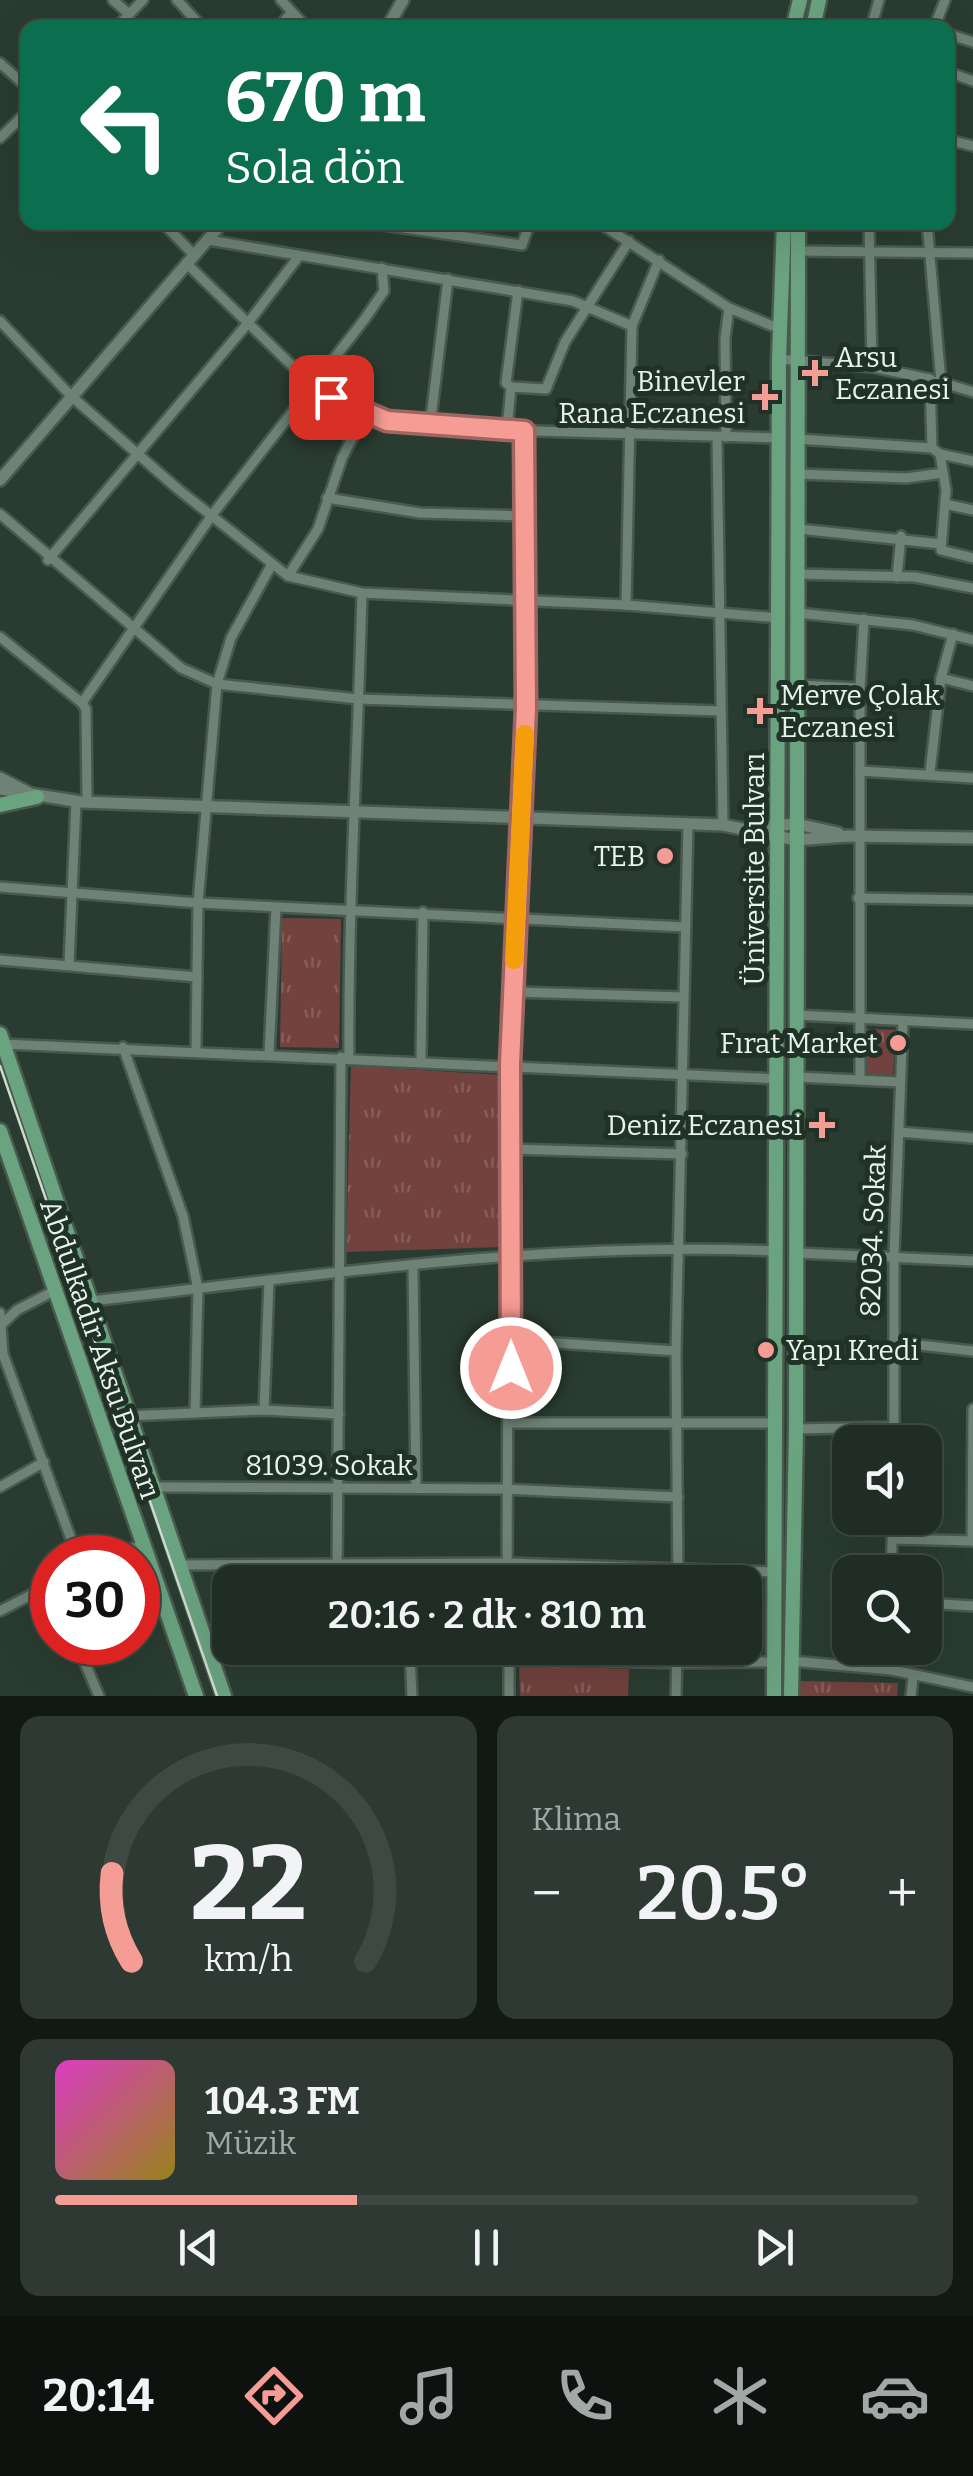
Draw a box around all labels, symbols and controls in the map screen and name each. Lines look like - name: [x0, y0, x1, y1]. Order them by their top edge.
- text: 670 m: [225, 56, 426, 140]
- icon: left: [60, 60, 190, 190]
- text: Sola dön: [225, 141, 404, 195]
- place label: Arsu Eczanesi: [835, 341, 950, 406]
- pin: [289, 355, 374, 440]
- marker: Arsu Eczanesi: [804, 362, 826, 384]
- place label: Binevler Rana Eczanesi: [558, 365, 745, 430]
- icon: arrive: [304, 370, 359, 425]
- marker: Binevler Rana Eczanesi: [754, 386, 776, 408]
- place label: Merve Çolak Eczanesi: [780, 679, 940, 744]
- marker: Merve Çolak Eczanesi: [749, 700, 771, 722]
- street label: Üniversite Bulvarı: [738, 753, 771, 985]
- place label: TEB: [594, 840, 645, 873]
- marker: TEB: [654, 845, 676, 867]
- place label: Fırat Market: [720, 1027, 878, 1060]
- marker: Fırat Market: [887, 1032, 909, 1054]
- place label: Deniz Eczanesi: [607, 1109, 802, 1142]
- marker: Deniz Eczanesi: [811, 1114, 833, 1136]
- street label: 82034. Sokak: [853, 1144, 893, 1318]
- street label: Abdulkadir Aksu Bulvarı: [33, 1195, 167, 1503]
- position arrow: [459, 1316, 563, 1420]
- place label: Yapı Kredi: [786, 1334, 919, 1367]
- marker: Yapı Kredi: [755, 1339, 777, 1361]
- map controls: [832, 1425, 942, 1665]
- button: sound: [832, 1425, 942, 1535]
- street label: 81039. Sokak: [245, 1449, 413, 1482]
- speed limit sign: 30: [30, 1535, 160, 1665]
- button: search: [832, 1555, 942, 1665]
- text: 20:16 · 2 dk · 810 m: [328, 1592, 646, 1638]
- text: Klima: [532, 1800, 621, 1838]
- text: 22: [190, 1822, 307, 1947]
- text: 20.5°: [636, 1849, 812, 1939]
- text: −: [532, 1861, 562, 1927]
- text: +: [887, 1861, 918, 1927]
- text: km/h: [204, 1938, 292, 1980]
- text: 104.3 FM: [205, 2078, 360, 2124]
- text: Müzik: [205, 2124, 296, 2162]
- icon: previous: [171, 2220, 226, 2275]
- icon: pause: [459, 2220, 514, 2275]
- icon: next: [747, 2220, 802, 2275]
- icon: directions: [239, 2361, 309, 2431]
- icon: music: [394, 2361, 464, 2431]
- icon: phone: [550, 2361, 620, 2431]
- icon: climate: [705, 2361, 775, 2431]
- icon: car: [860, 2361, 930, 2431]
- text: 20:14: [43, 2369, 154, 2423]

